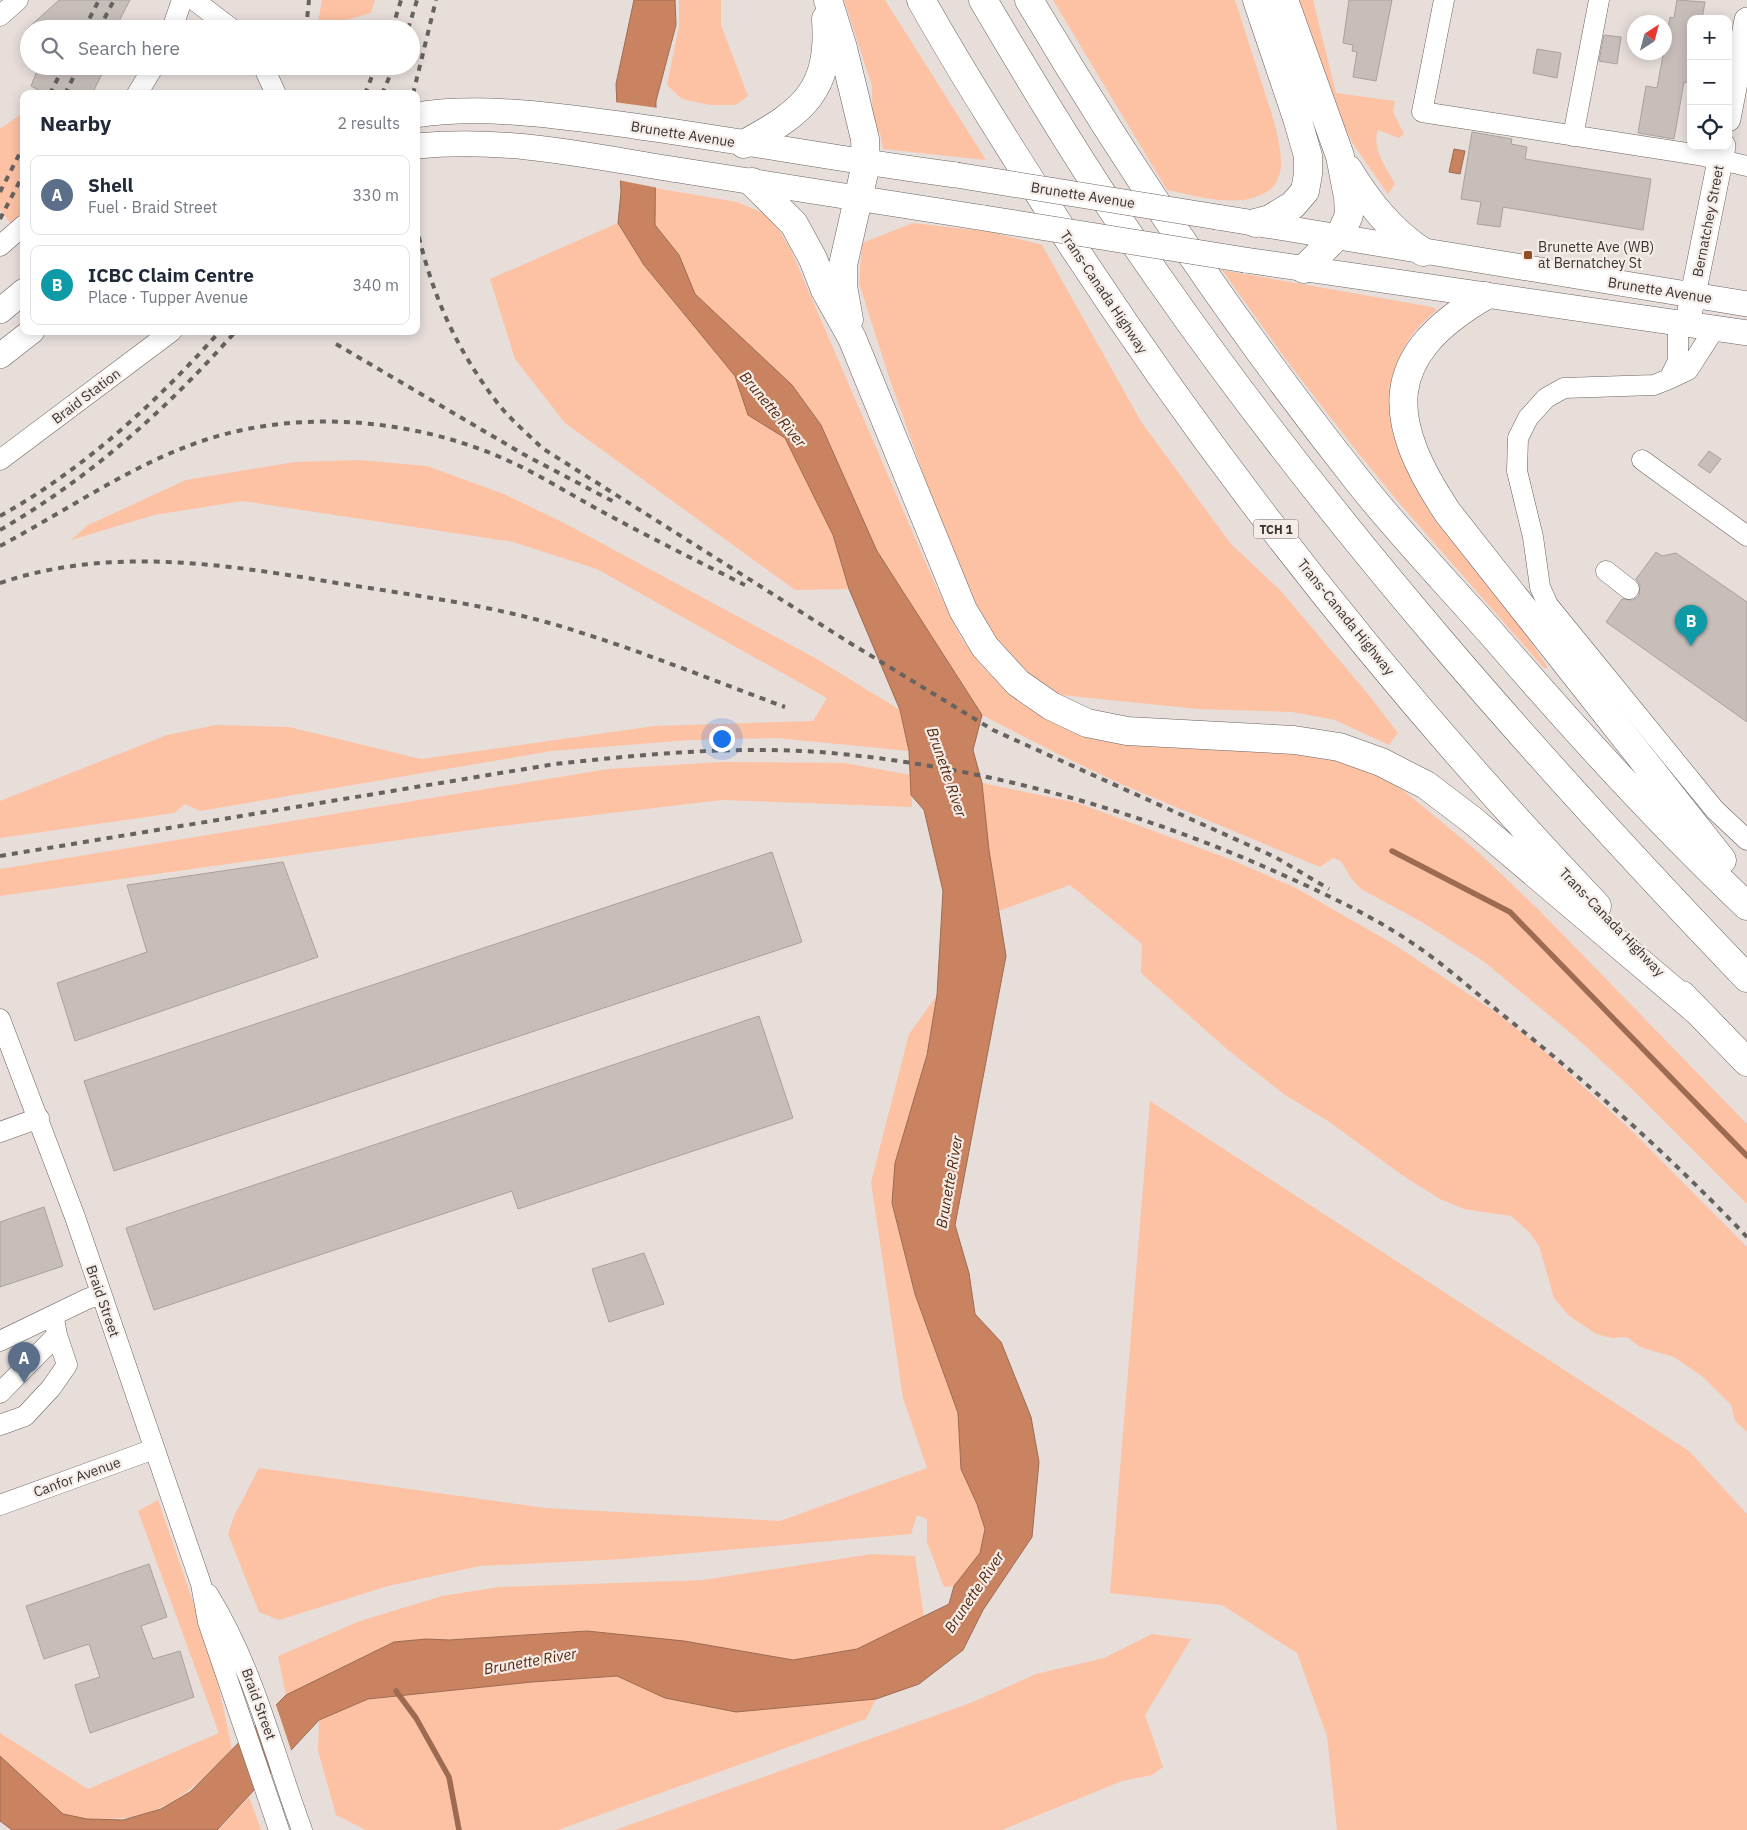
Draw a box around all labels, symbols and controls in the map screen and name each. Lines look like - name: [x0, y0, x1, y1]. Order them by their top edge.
- north arrow: [1627, 15, 1672, 60]
- map controls: [1687, 15, 1732, 150]
- button: +: [1687, 15, 1732, 60]
- search box: [20, 20, 420, 75]
- icon: search: [38, 34, 66, 62]
- text: Search here: [78, 36, 180, 60]
- button: −: [1687, 60, 1732, 105]
- button: locate: [1687, 105, 1732, 150]
- text: Nearby: [40, 109, 111, 137]
- text: 2 results: [337, 113, 400, 133]
- street label: Brunette Avenue: [630, 117, 737, 151]
- street label: Bernatchey Street: [1688, 163, 1728, 278]
- text: Shell: [88, 173, 133, 197]
- street label: Brunette Avenue: [1030, 178, 1137, 212]
- text: A: [52, 185, 62, 205]
- text: 330 m: [352, 185, 399, 205]
- text: Fuel · Braid Street: [88, 197, 217, 217]
- street label: Trans-Canada Highway: [1056, 227, 1152, 357]
- place label: Brunette Ave (WB) at Bernatchey St: [1538, 238, 1654, 272]
- marker: Brunette Ave (WB) at Bernatchey St: [1522, 249, 1534, 261]
- text: ICBC Claim Centre: [88, 263, 254, 287]
- street label: Brunette Avenue: [1607, 273, 1714, 307]
- text: B: [52, 275, 62, 295]
- text: 340 m: [352, 275, 399, 295]
- text: Place · Tupper Avenue: [88, 287, 248, 307]
- street label: Braid Station: [48, 364, 124, 428]
- water label: Brunette River: [736, 367, 811, 451]
- road number: TCH 1: [1254, 520, 1298, 538]
- street label: Trans-Canada Highway: [1294, 555, 1398, 679]
- pin: B: [1675, 605, 1707, 646]
- water label: Brunette River: [923, 725, 971, 820]
- your location: [709, 726, 735, 752]
- street label: Trans-Canada Highway: [1555, 864, 1669, 980]
- water label: Brunette River: [932, 1134, 967, 1230]
- street label: Braid Street: [82, 1263, 124, 1339]
- pin: A: [8, 1342, 40, 1383]
- street label: Canfor Avenue: [31, 1453, 123, 1501]
- water label: Brunette River: [940, 1547, 1008, 1636]
- water label: Brunette River: [482, 1643, 578, 1678]
- street label: Braid Street: [238, 1666, 280, 1742]

